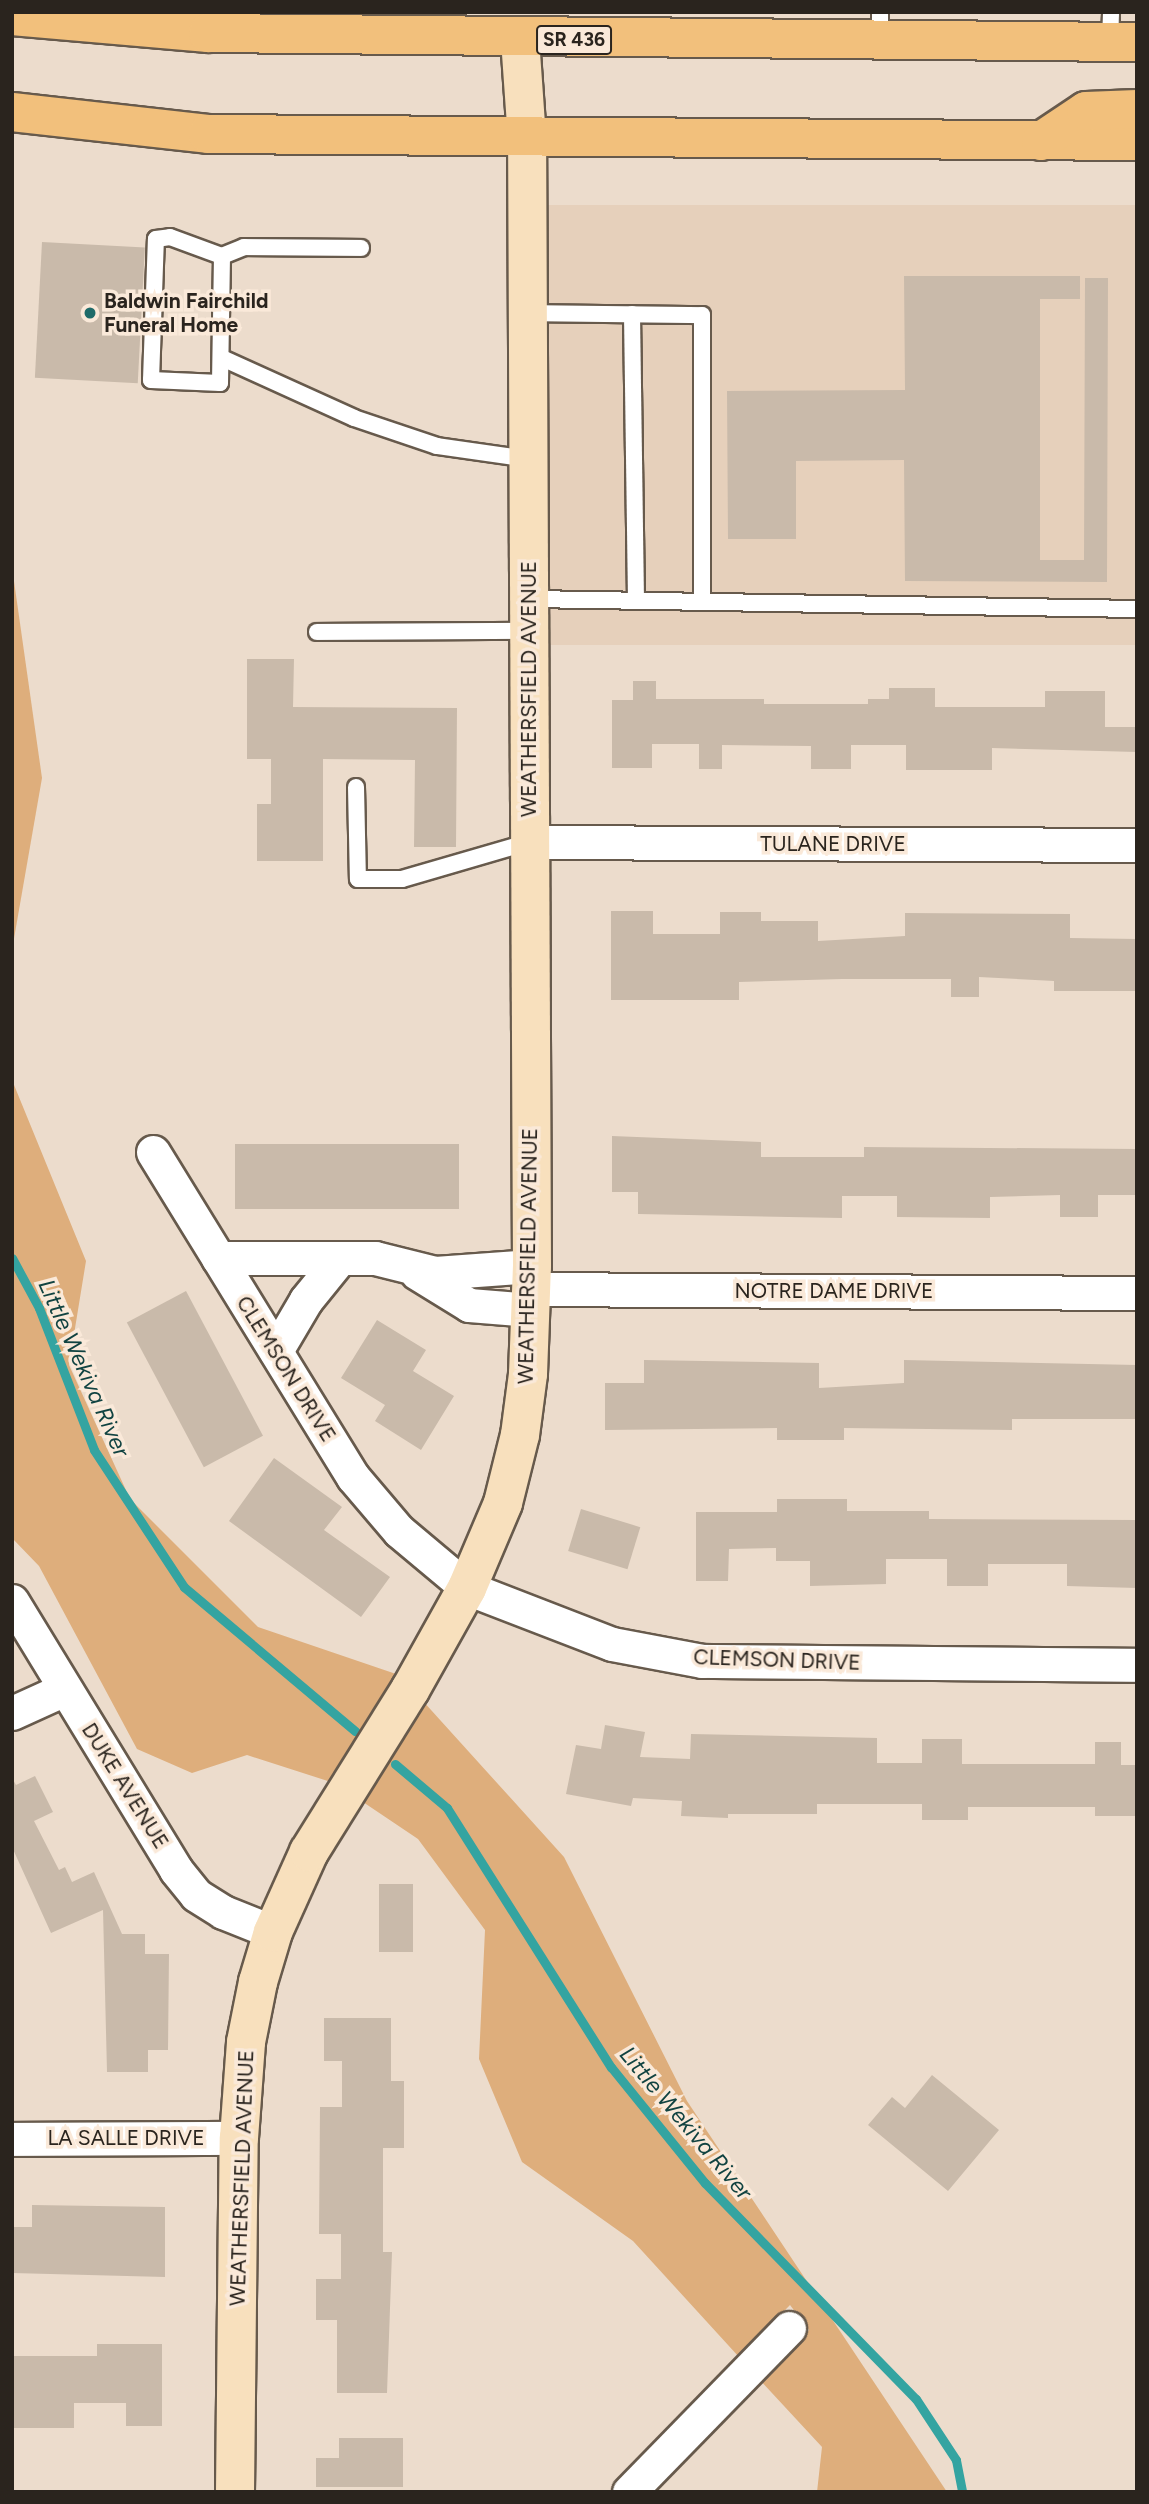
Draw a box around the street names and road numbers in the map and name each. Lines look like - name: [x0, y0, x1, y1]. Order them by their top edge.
- road number: SR 436: [536, 24, 612, 56]
- street label: WEATHERSFIELD AVENUE: [516, 561, 542, 817]
- street label: TULANE DRIVE: [760, 831, 906, 857]
- street label: WEATHERSFIELD AVENUE: [513, 1128, 543, 1384]
- street label: NOTRE DAME DRIVE: [734, 1278, 934, 1304]
- street label: CLEMSON DRIVE: [231, 1291, 341, 1447]
- street label: CLEMSON DRIVE: [693, 1644, 861, 1676]
- street label: DUKE AVENUE: [76, 1718, 174, 1854]
- street label: WEATHERSFIELD AVENUE: [225, 2050, 259, 2306]
- street label: LA SALLE DRIVE: [47, 2125, 205, 2151]

